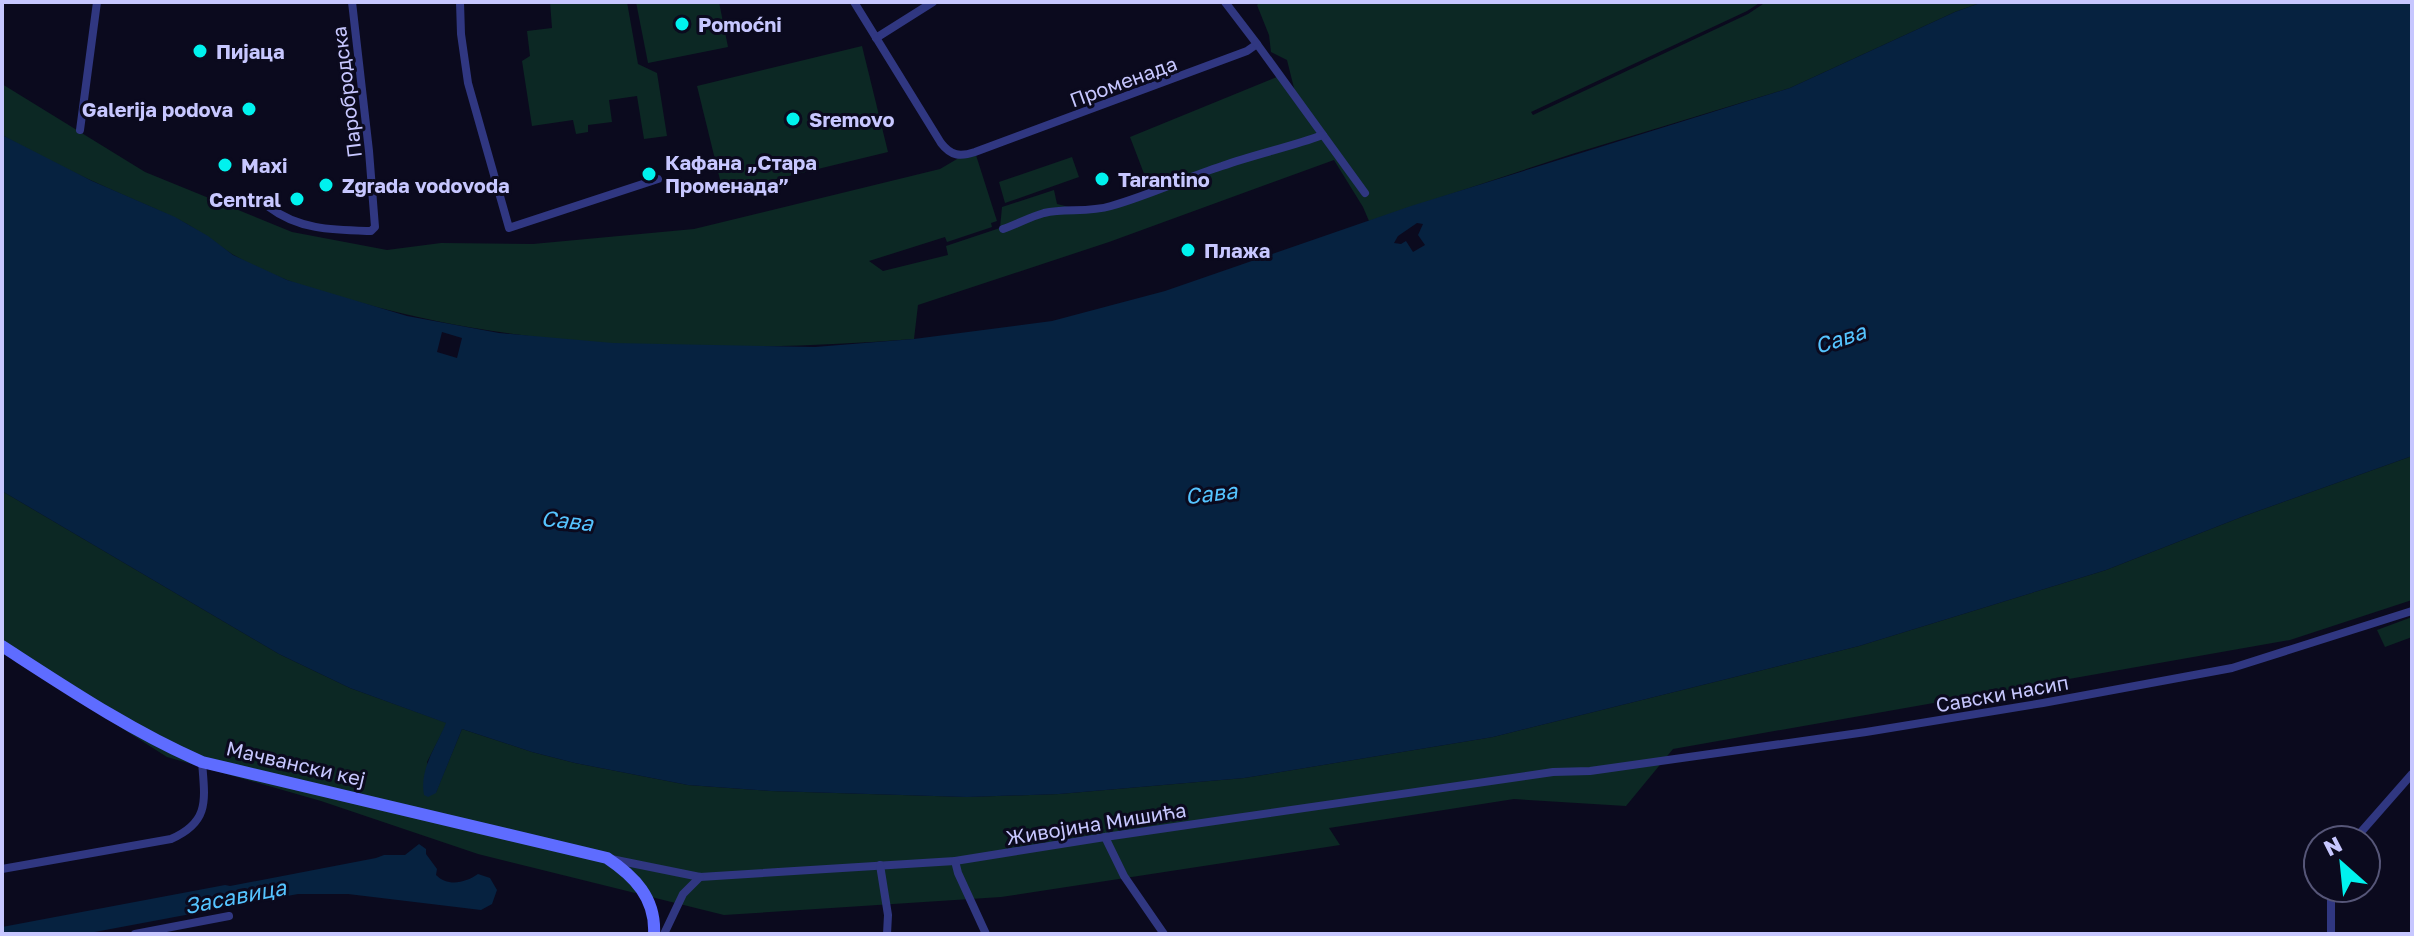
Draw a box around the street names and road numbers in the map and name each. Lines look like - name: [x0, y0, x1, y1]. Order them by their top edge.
- street label: Паробродска: [326, 25, 366, 159]
- street label: Променада: [1066, 51, 1180, 111]
- street label: Савски насип: [1934, 670, 2070, 716]
- street label: Мачвански кеј: [224, 735, 368, 791]
- street label: Живојина Мишића: [1004, 797, 1188, 849]

